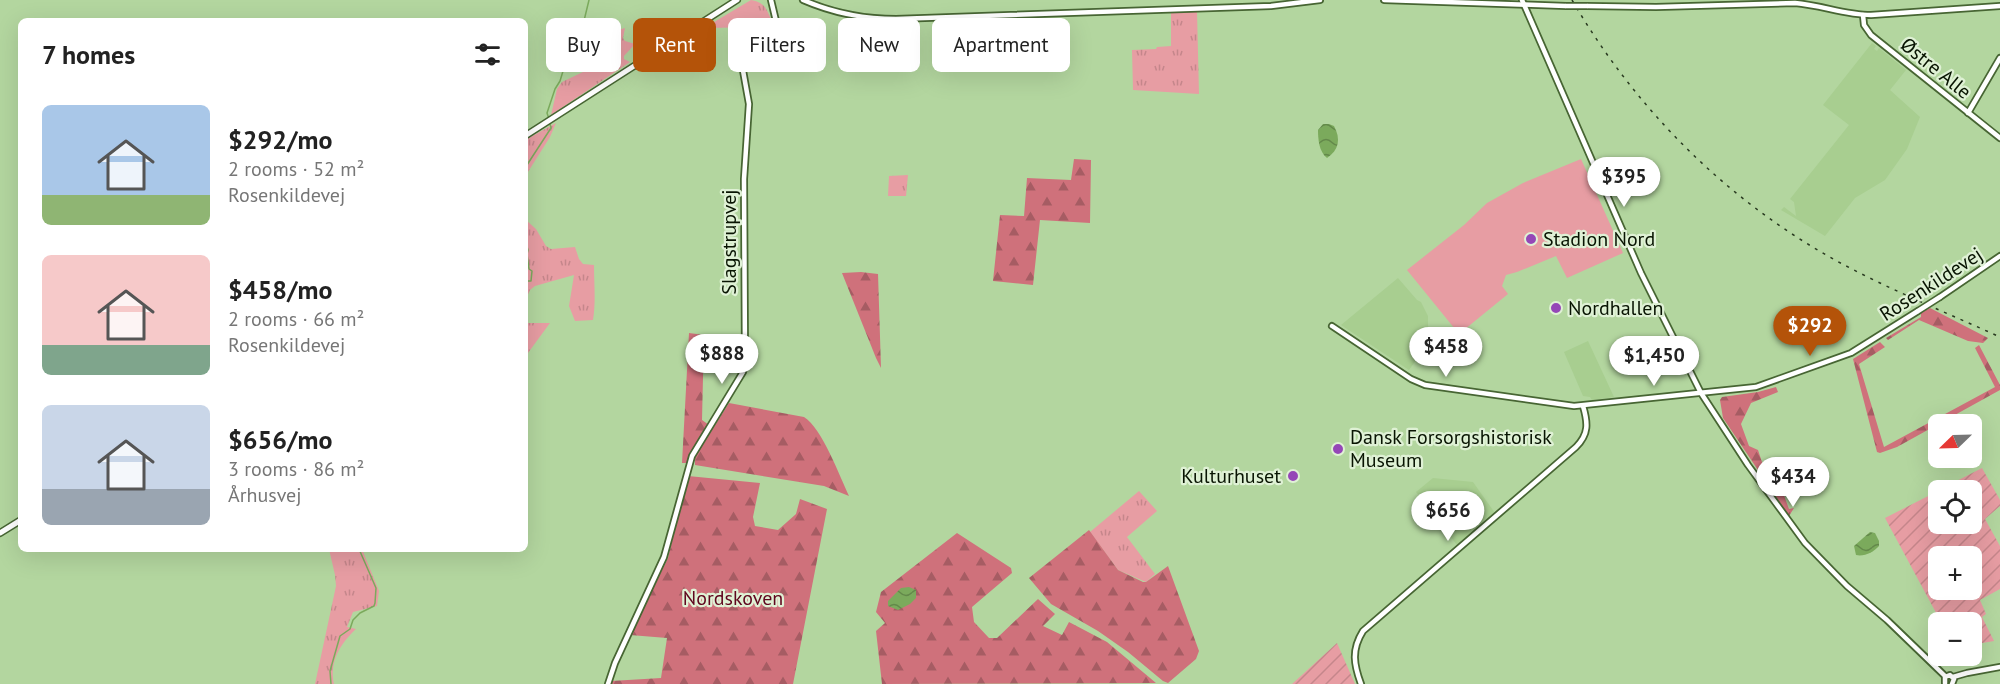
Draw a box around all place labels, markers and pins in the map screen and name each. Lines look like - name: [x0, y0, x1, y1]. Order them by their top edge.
- pin: $395: [1588, 157, 1660, 208]
- place label: Stadion Nord: [1543, 226, 1655, 252]
- marker: Stadion Nord: [1524, 232, 1538, 246]
- place label: Nordhallen: [1568, 295, 1663, 321]
- marker: Nordhallen: [1549, 301, 1563, 315]
- pin: $292: [1774, 306, 1846, 357]
- pin: $458: [1410, 327, 1482, 378]
- pin: $888: [686, 334, 758, 385]
- pin: $1,450: [1605, 336, 1703, 387]
- place label: Dansk Forsorgshistorisk Museum: [1350, 424, 1552, 473]
- marker: Dansk Forsorgshistorisk Museum: [1331, 442, 1345, 456]
- pin: $434: [1757, 457, 1829, 508]
- place label: Kulturhuset: [1181, 463, 1281, 489]
- marker: Kulturhuset: [1286, 469, 1300, 483]
- pin: $656: [1412, 491, 1484, 542]

